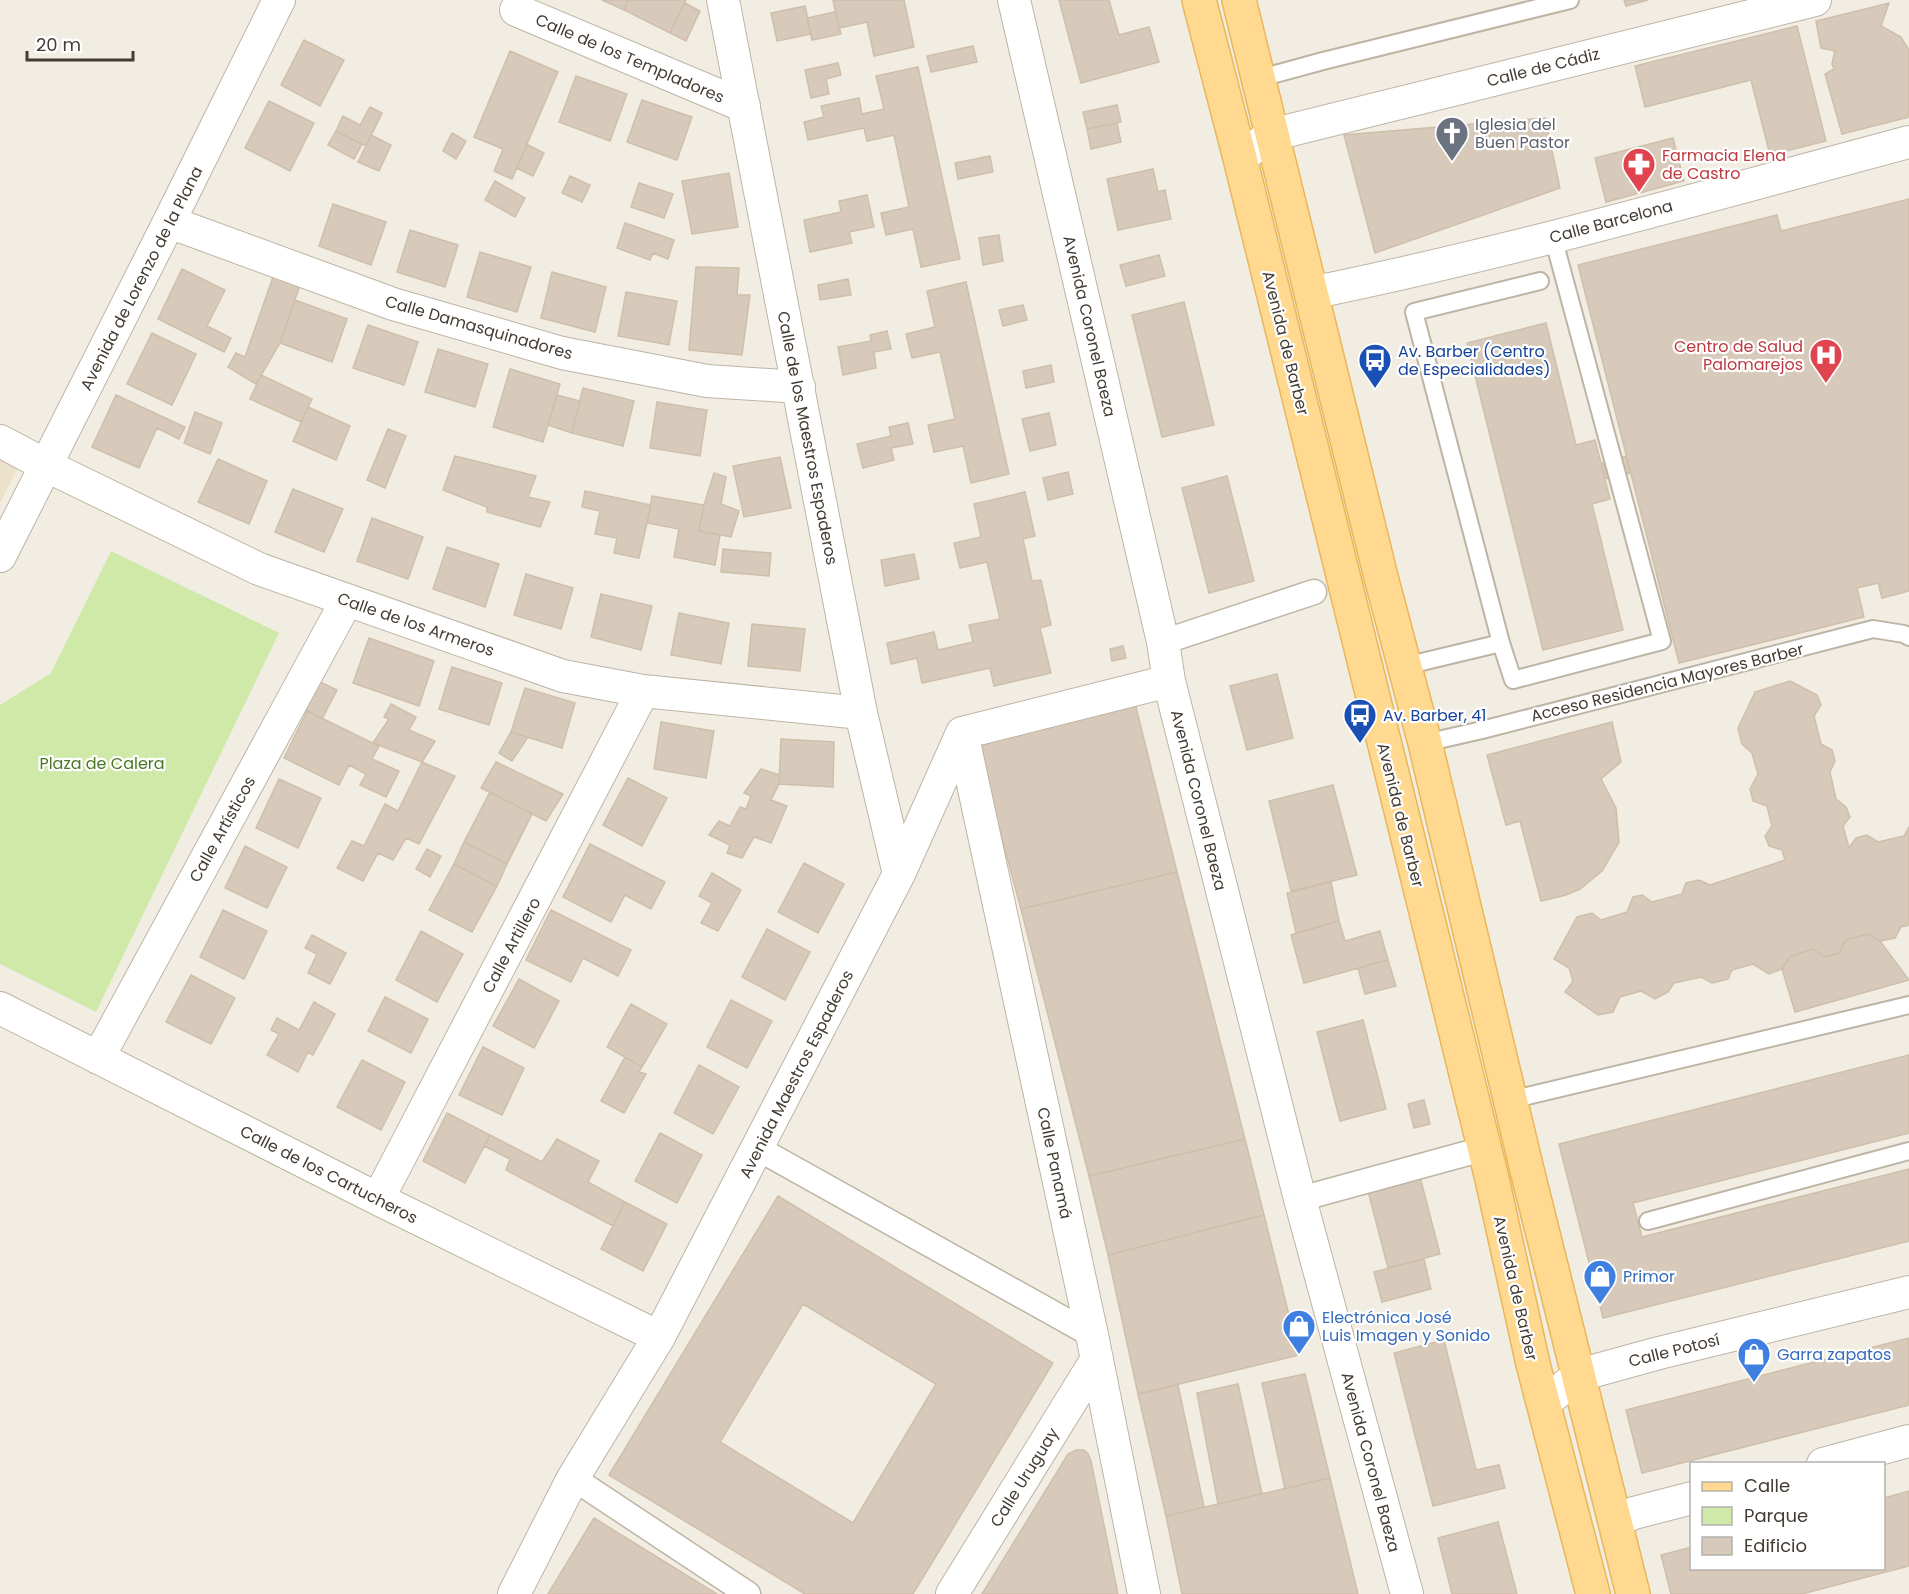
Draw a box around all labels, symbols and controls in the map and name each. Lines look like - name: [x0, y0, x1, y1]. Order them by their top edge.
- street label: Calle de los Templadores: [532, 8, 728, 109]
- scale bar: [27, 24, 134, 62]
- text: 20 m: [36, 32, 81, 57]
- street label: Calle de Cádiz: [1484, 42, 1602, 93]
- place label: Iglesia del Buen Pastor: [1475, 113, 1570, 154]
- church icon: Iglesia del Buen Pastor: [1434, 115, 1470, 162]
- place label: Farmacia Elena de Castro: [1662, 144, 1786, 185]
- pharmacy icon: Farmacia Elena de Castro: [1621, 146, 1657, 193]
- street label: Avenida de Lorenzo de la Plana: [75, 162, 208, 394]
- street label: Calle Barcelona: [1547, 194, 1675, 249]
- street label: Avenida Coronel Baeza: [1057, 233, 1122, 419]
- street label: Avenida de Barber: [1256, 268, 1315, 418]
- street label: Calle Damasquinadores: [382, 290, 575, 365]
- street label: Calle de los Maestros Espaderos: [772, 309, 843, 567]
- place label: Centro de Salud Palomarejos: [1674, 335, 1803, 376]
- hospital icon: Centro de Salud Palomarejos: [1808, 337, 1844, 384]
- place label: Av. Barber (Centro de Especialidades): [1398, 340, 1551, 381]
- bus stop icon: Av. Barber (Centro de Especialidades): [1357, 342, 1393, 389]
- street label: Calle de los Armeros: [334, 587, 497, 662]
- street label: Acceso Residencia Mayores Barber: [1528, 637, 1806, 728]
- bus stop icon: Av. Barber, 41: [1342, 697, 1378, 744]
- place label: Av. Barber, 41: [1383, 704, 1486, 727]
- street label: Avenida Coronel Baeza: [1165, 707, 1232, 893]
- street label: Avenida de Barber: [1371, 740, 1430, 890]
- park label: Plaza de Calera: [39, 752, 165, 775]
- street label: Calle Artísticos: [184, 772, 261, 886]
- street label: Calle Artillero: [476, 893, 546, 997]
- street label: Avenida Maestros Espaderos: [734, 966, 859, 1182]
- street label: Calle Panamá: [1031, 1105, 1078, 1221]
- street label: Calle de los Cartucheros: [236, 1120, 422, 1229]
- street label: Avenida de Barber: [1488, 1213, 1543, 1363]
- shop icon: Primor: [1582, 1258, 1618, 1305]
- place label: Primor: [1623, 1265, 1675, 1288]
- place label: Electrónica José Luis Imagen y Sonido: [1322, 1306, 1490, 1347]
- shop icon: Electrónica José Luis Imagen y Sonido: [1281, 1308, 1317, 1355]
- street label: Calle Potosí: [1626, 1328, 1722, 1373]
- shop icon: Garra zapatos: [1736, 1336, 1772, 1383]
- place label: Garra zapatos: [1777, 1343, 1891, 1366]
- street label: Avenida Coronel Baeza: [1335, 1370, 1406, 1555]
- street label: Calle Uruguay: [985, 1423, 1064, 1531]
- legend: [1690, 1462, 1885, 1570]
- text: Calle: [1744, 1473, 1790, 1498]
- text: Parque: [1744, 1503, 1808, 1528]
- text: Edificio: [1744, 1533, 1807, 1558]

